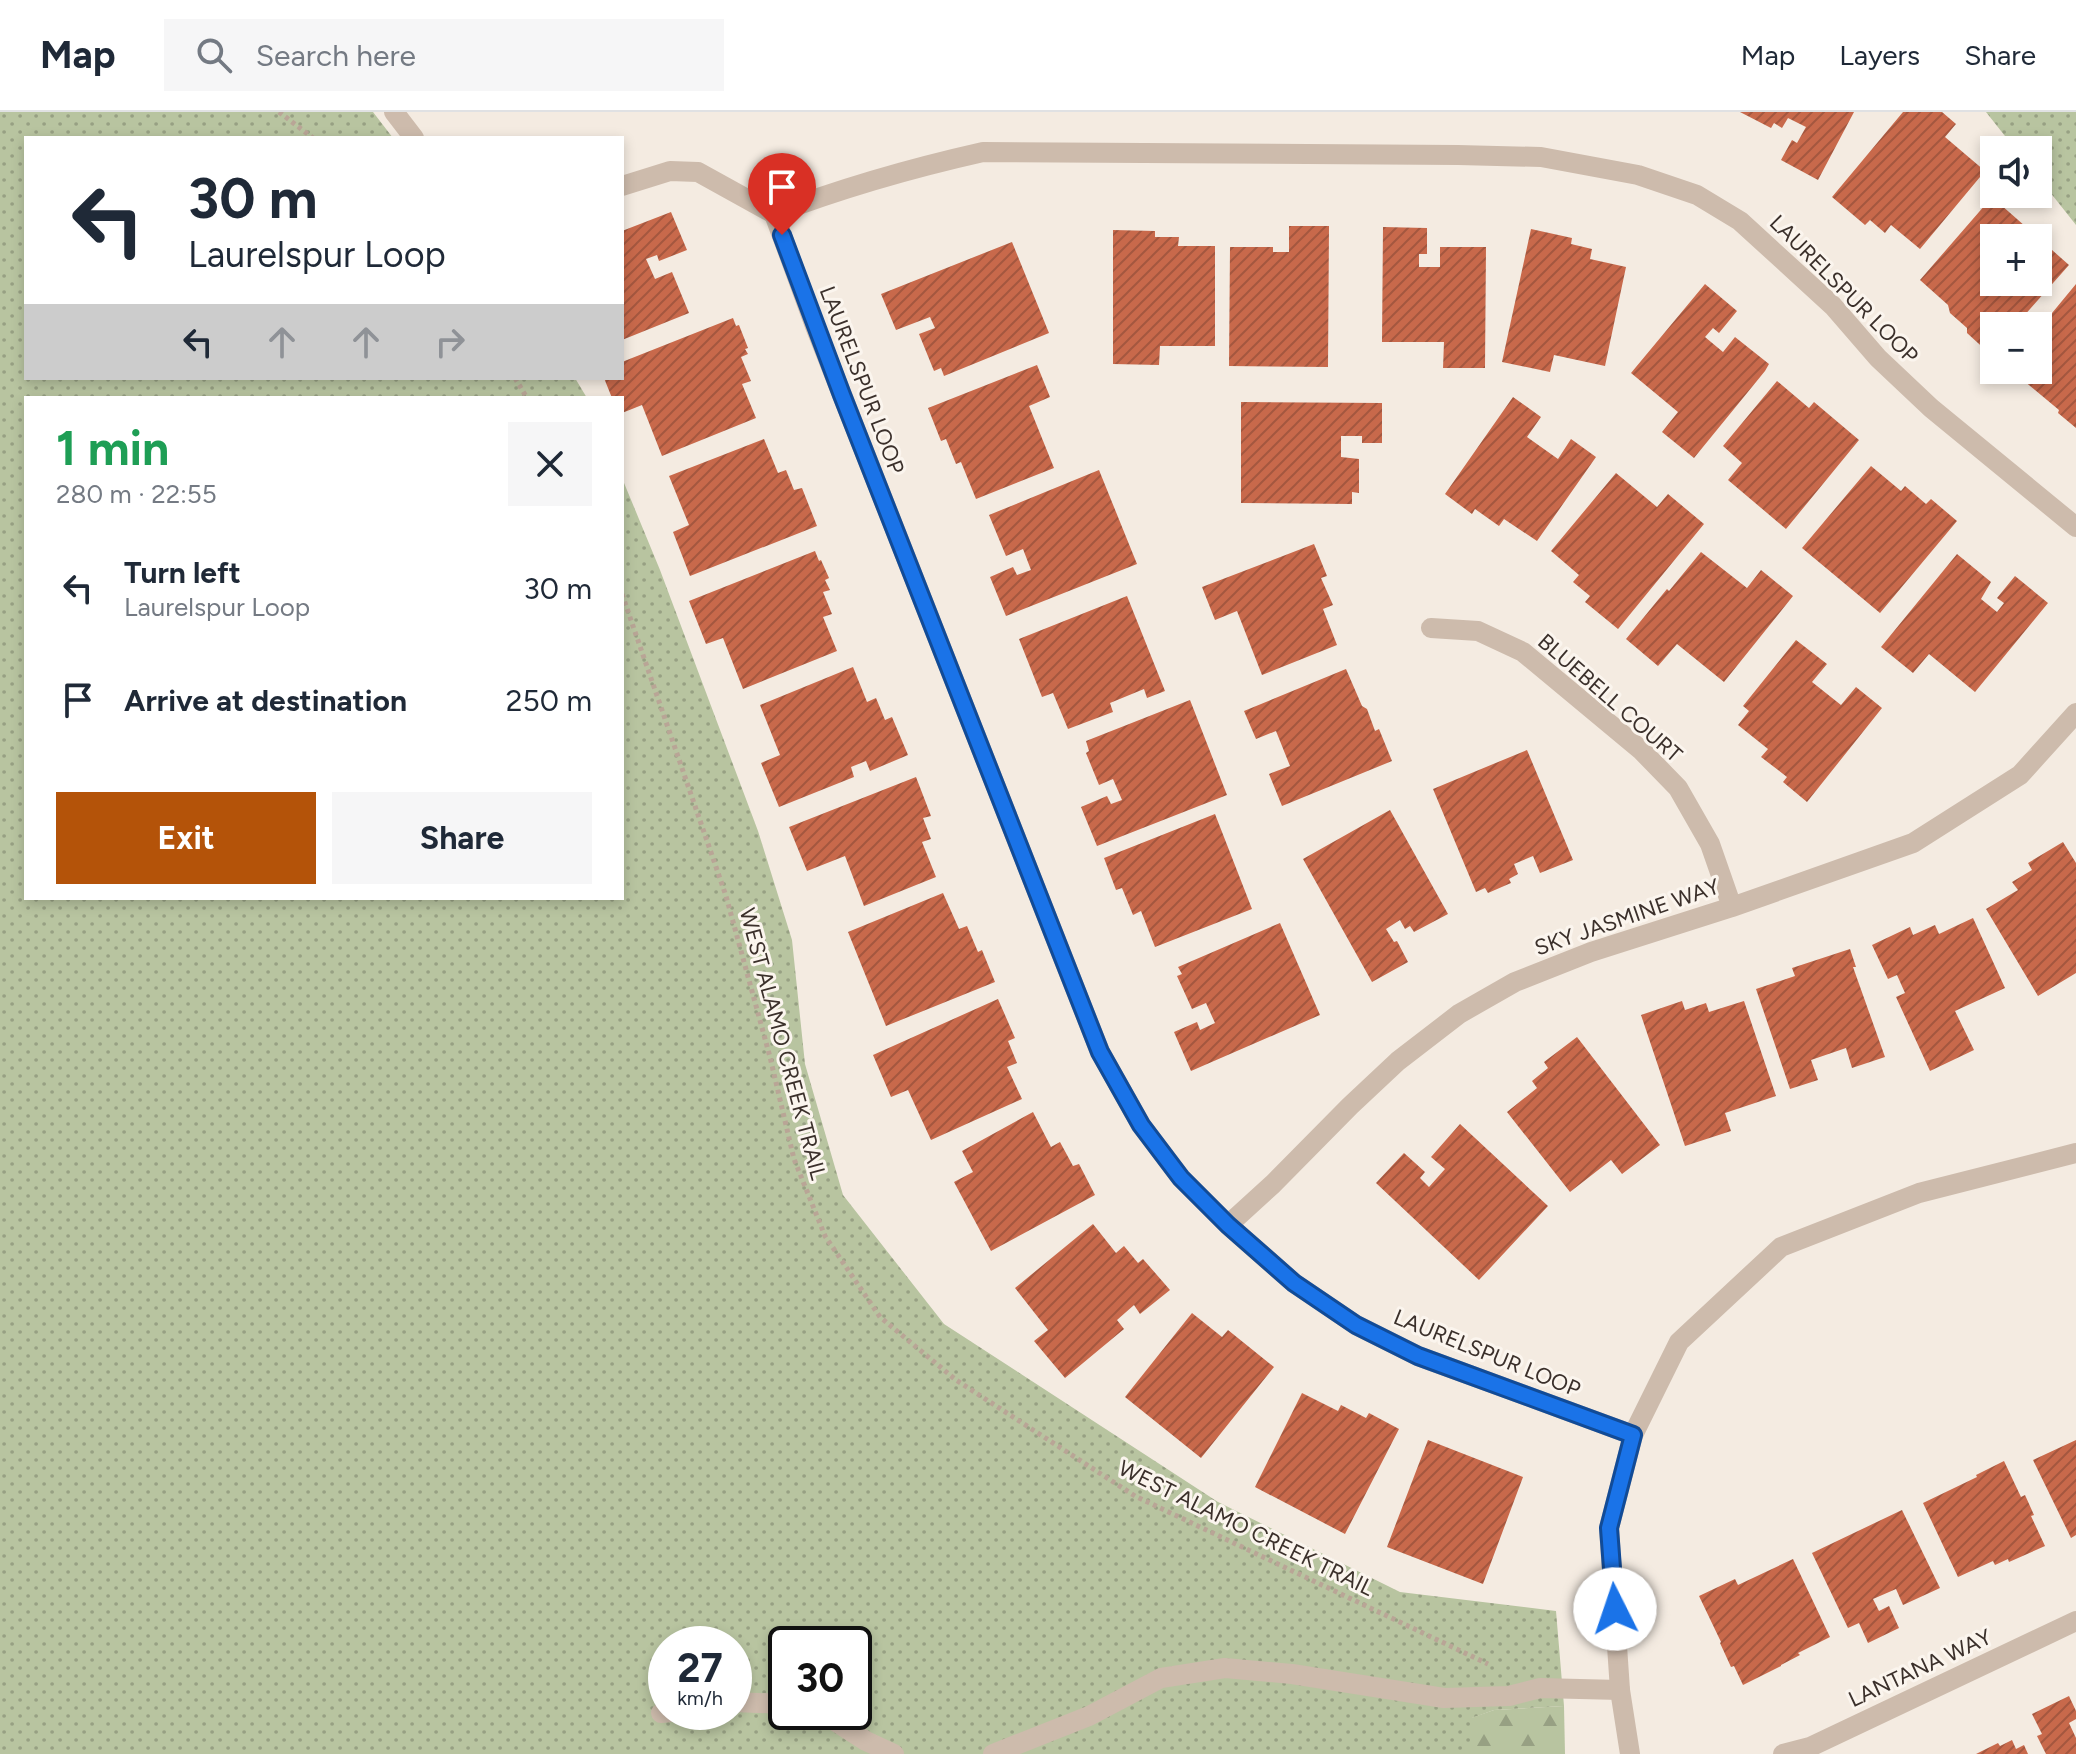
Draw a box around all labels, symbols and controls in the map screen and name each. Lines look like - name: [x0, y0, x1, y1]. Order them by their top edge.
- search box: [164, 19, 724, 91]
- text: Map: [40, 32, 116, 78]
- icon: search: [192, 33, 236, 77]
- text: Search here: [256, 37, 416, 74]
- text: Map: [1741, 38, 1795, 72]
- text: Layers: [1839, 38, 1920, 72]
- text: Share: [1964, 38, 2036, 72]
- map controls: [1980, 136, 2052, 384]
- button: sound: [1980, 136, 2052, 208]
- pin: [748, 153, 816, 235]
- text: 30 m: [188, 165, 318, 232]
- icon: arrive: [760, 165, 804, 209]
- icon: left: [56, 168, 160, 272]
- street label: LAURELSPUR LOOP: [1764, 209, 1924, 369]
- button: +: [1980, 224, 2052, 296]
- text: Laurelspur Loop: [188, 233, 446, 276]
- street label: LAURELSPUR LOOP: [814, 282, 910, 478]
- button: −: [1980, 312, 2052, 384]
- icon: left: [176, 320, 220, 364]
- icon: ahead: [260, 320, 304, 364]
- icon: ahead: [344, 320, 388, 364]
- icon: right: [428, 320, 472, 364]
- text: 1 min: [56, 419, 169, 477]
- button: close: [508, 422, 592, 506]
- text: 280 m · 22:55: [56, 478, 217, 510]
- text: Turn left: [124, 554, 241, 591]
- icon: left: [56, 566, 100, 610]
- text: 30 m: [524, 570, 592, 607]
- text: Laurelspur Loop: [124, 591, 310, 623]
- street label: BLUEBELL COURT: [1532, 628, 1688, 768]
- icon: arrive: [56, 678, 100, 722]
- text: Arrive at destination: [124, 682, 407, 719]
- text: 250 m: [506, 682, 592, 719]
- button: Exit: [56, 792, 316, 884]
- button: Share: [332, 792, 592, 884]
- street label: SKY JASMINE WAY: [1531, 872, 1724, 961]
- street label: WEST ALAMO CREEK TRAIL: [734, 905, 832, 1183]
- street label: LAURELSPUR LOOP: [1390, 1303, 1585, 1403]
- street label: WEST ALAMO CREEK TRAIL: [1114, 1454, 1378, 1602]
- position arrow: [1573, 1567, 1657, 1651]
- street label: LANTANA WAY: [1844, 1623, 1996, 1713]
- speed limit sign: 30: [768, 1626, 872, 1730]
- text: 27: [677, 1644, 723, 1692]
- text: km/h: [677, 1686, 723, 1710]

